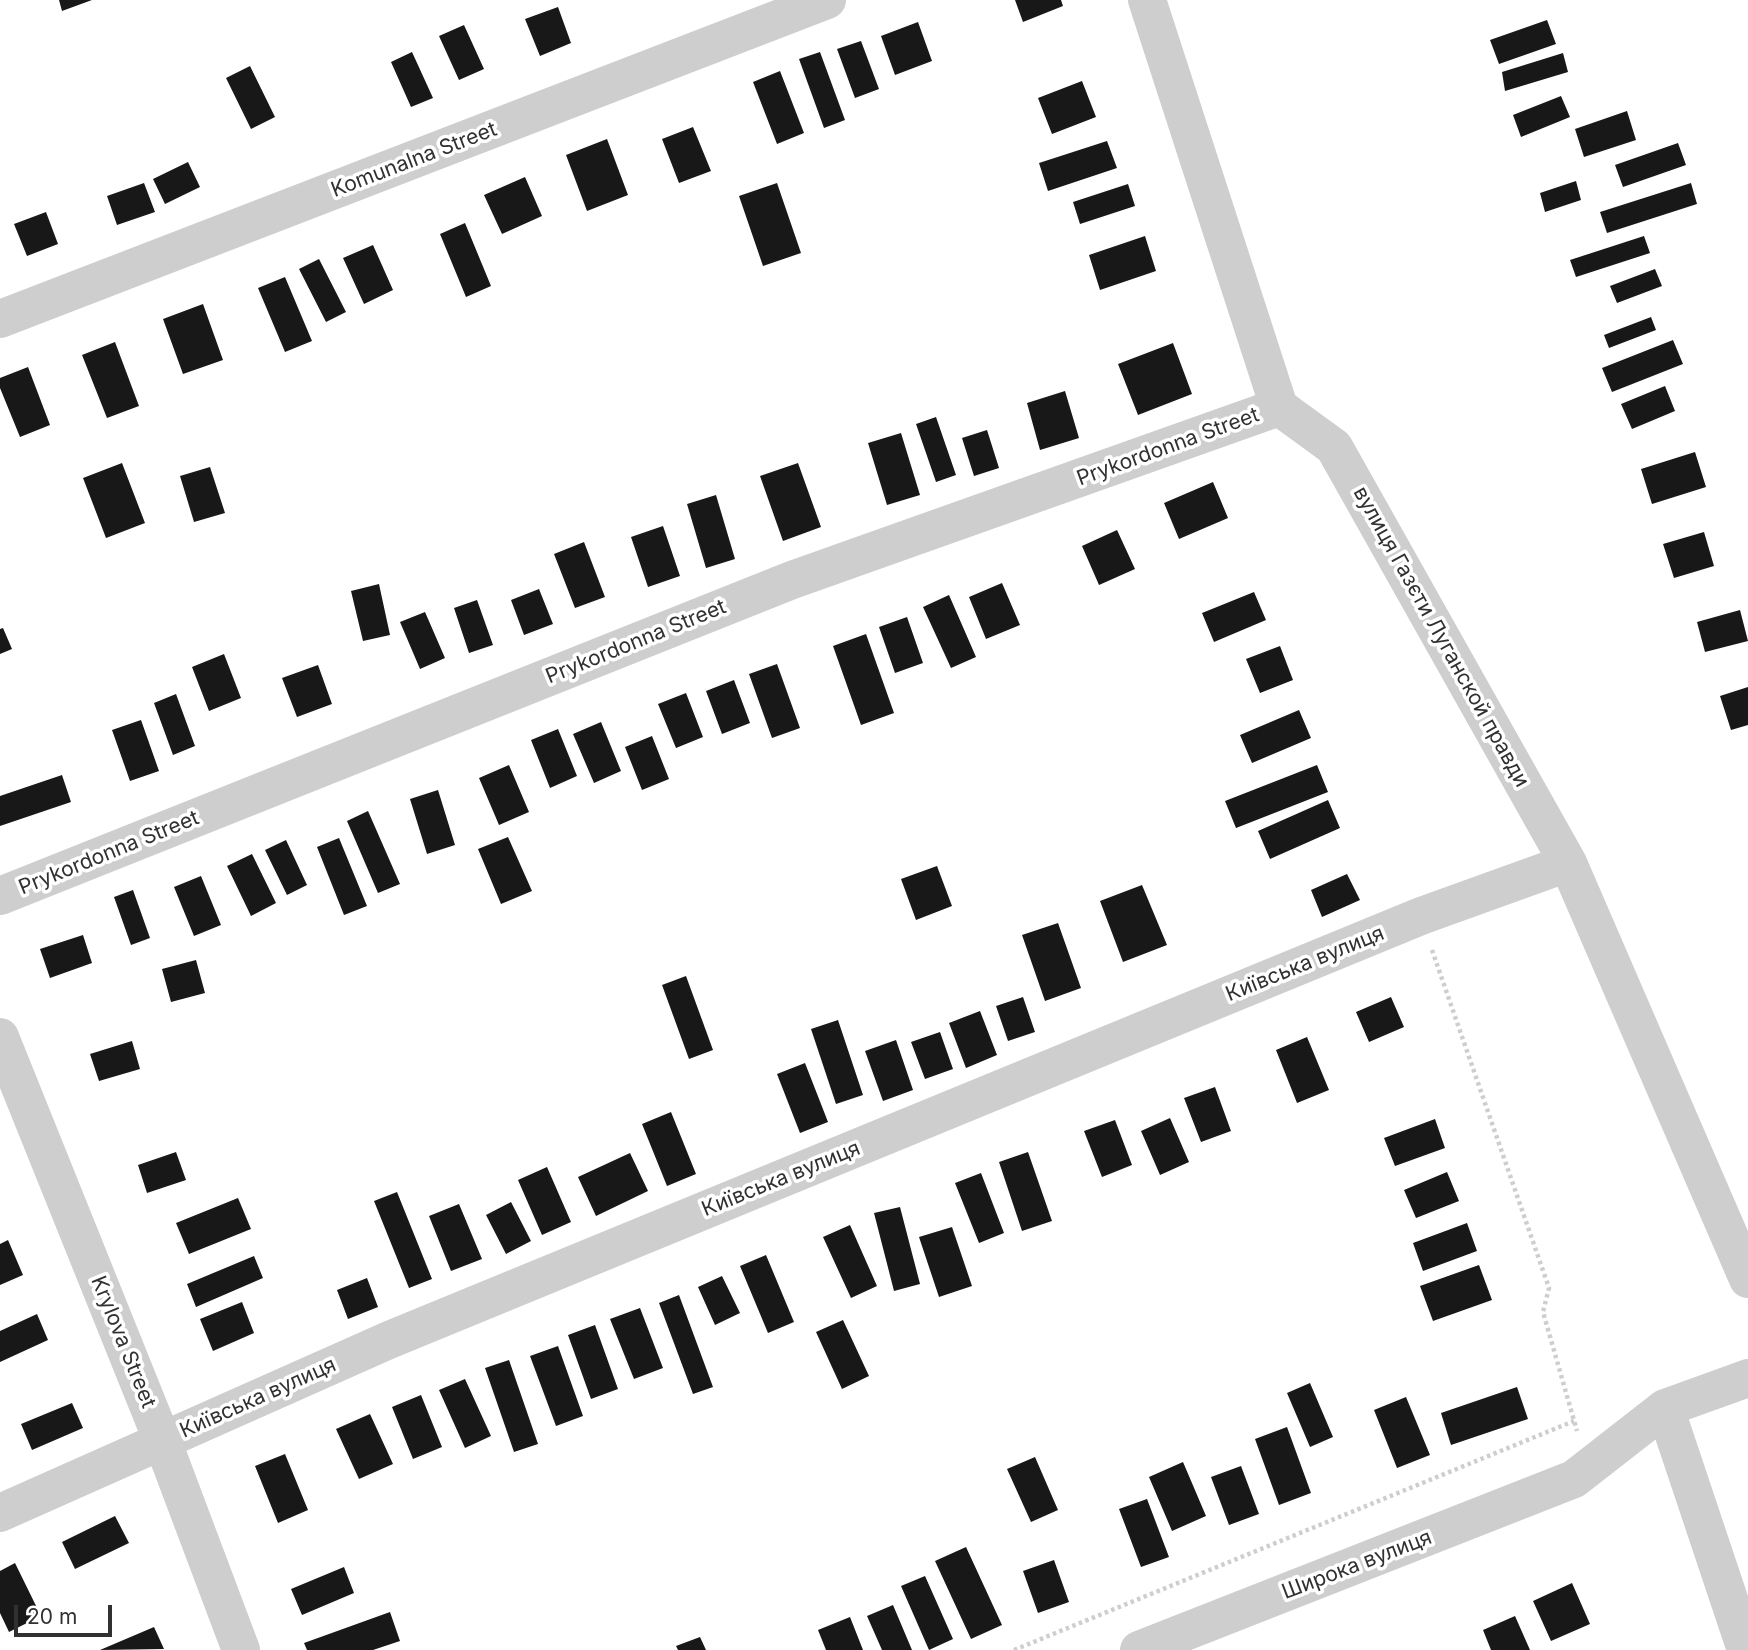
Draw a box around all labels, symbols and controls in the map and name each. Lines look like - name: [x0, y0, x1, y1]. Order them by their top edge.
- street label: Komunalna Street: [328, 117, 500, 203]
- street label: Prykordonna Street: [1073, 402, 1263, 492]
- street label: вулиця Газєти Луганской правди: [1348, 482, 1534, 792]
- street label: Prykordonna Street: [542, 594, 730, 690]
- street label: Prykordonna Street: [15, 805, 203, 901]
- street label: Київська вулиця: [1222, 921, 1388, 1007]
- street label: Київська вулиця: [698, 1136, 864, 1222]
- street label: Krylova Street: [85, 1272, 161, 1412]
- street label: Київська вулиця: [176, 1352, 340, 1444]
- street label: Широка вулиця: [1279, 1525, 1435, 1605]
- scale bar: [18, 1590, 116, 1634]
- text: 20 m: [27, 1604, 77, 1629]

